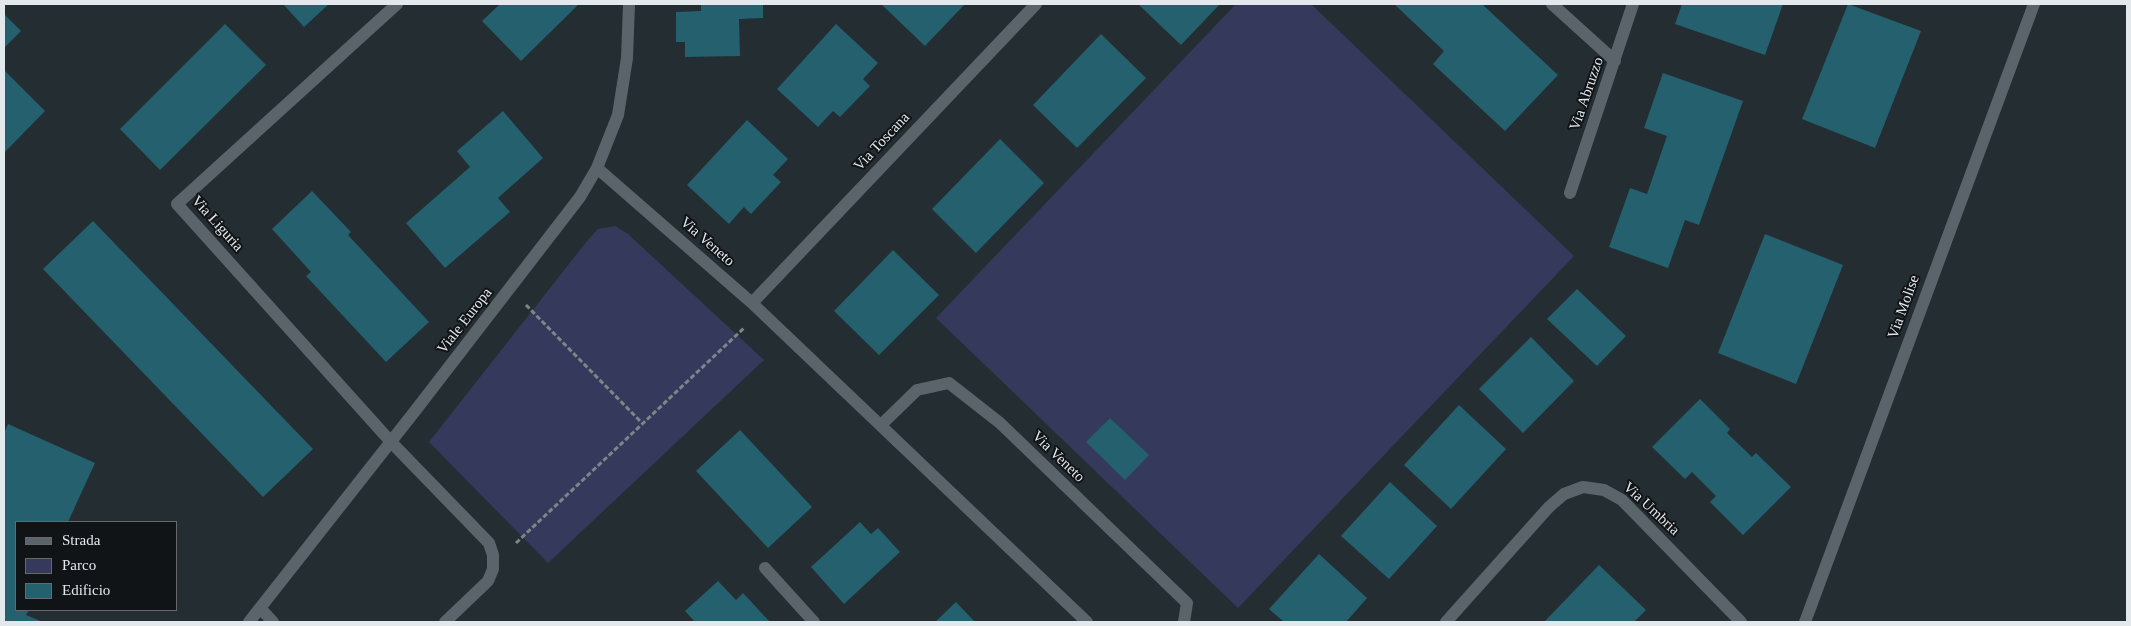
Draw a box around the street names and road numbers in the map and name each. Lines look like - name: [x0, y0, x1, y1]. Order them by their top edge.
- street label: Via Abruzzo: [1566, 55, 1608, 133]
- street label: Via Toscana: [850, 109, 914, 175]
- street label: Via Liguria: [187, 192, 247, 256]
- street label: Via Veneto: [676, 214, 738, 270]
- street label: Via Molise: [1884, 273, 1924, 341]
- street label: Viale Europa: [434, 284, 496, 358]
- street label: Via Veneto: [1028, 428, 1088, 486]
- street label: Via Umbria: [1619, 478, 1683, 540]

